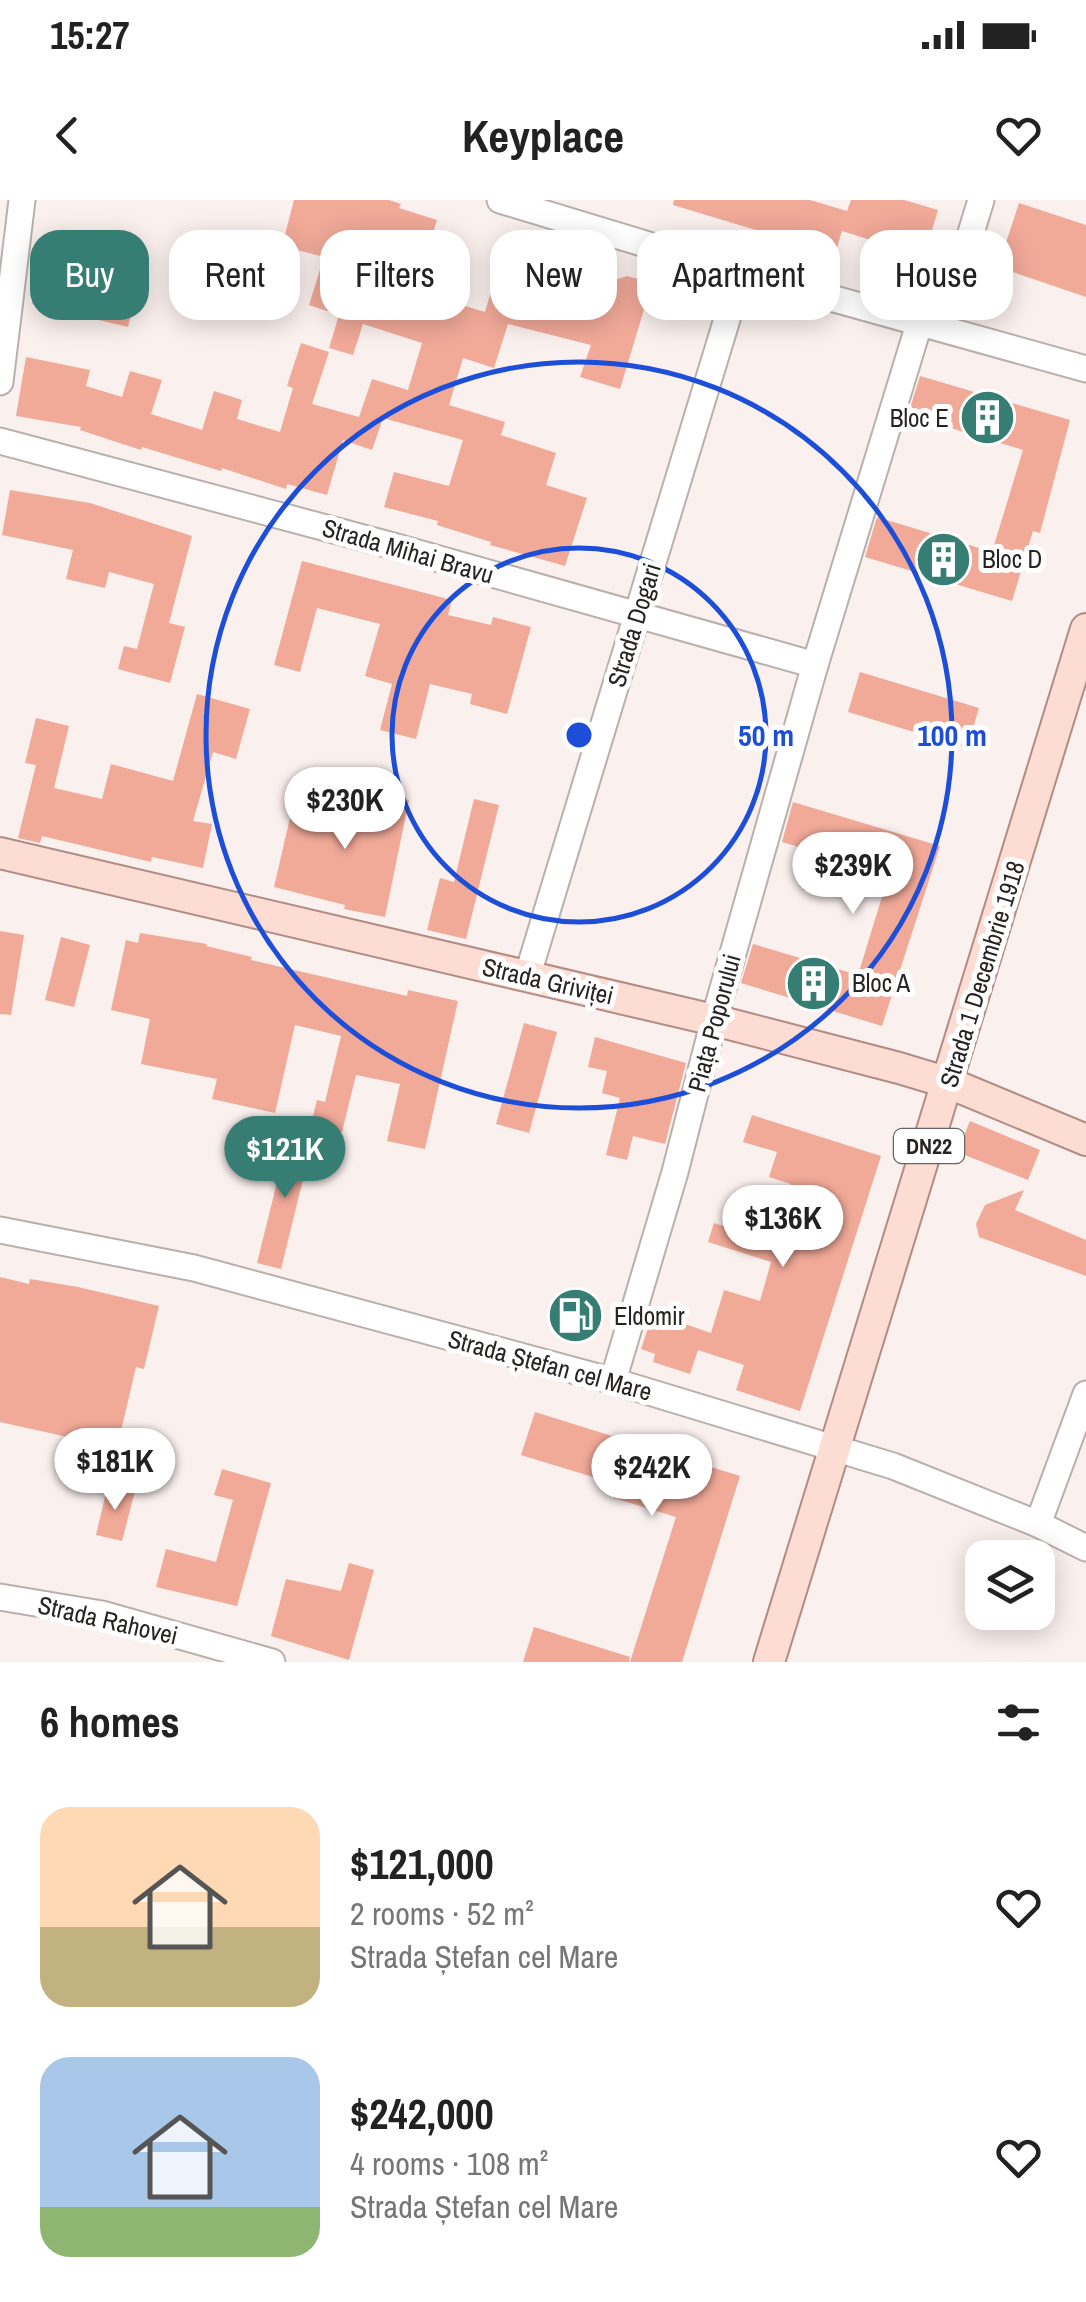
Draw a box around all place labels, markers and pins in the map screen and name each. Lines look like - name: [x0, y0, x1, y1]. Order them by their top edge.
- building icon: Bloc E: [958, 388, 1018, 448]
- place label: Bloc E: [890, 401, 949, 435]
- building icon: Bloc D: [913, 529, 973, 589]
- place label: Bloc D: [982, 542, 1042, 576]
- centre of rings: [561, 717, 597, 753]
- pin: $230K: [275, 767, 415, 852]
- pin: $239K: [783, 832, 923, 917]
- building icon: Bloc A: [783, 953, 843, 1013]
- place label: Bloc A: [852, 966, 910, 1000]
- pin: $121K: [215, 1116, 355, 1201]
- pin: $136K: [713, 1185, 853, 1270]
- fuel station icon: Eldomir: [545, 1286, 605, 1346]
- place label: Eldomir: [614, 1299, 685, 1333]
- pin: $181K: [45, 1428, 185, 1513]
- pin: $242K: [582, 1434, 722, 1519]

